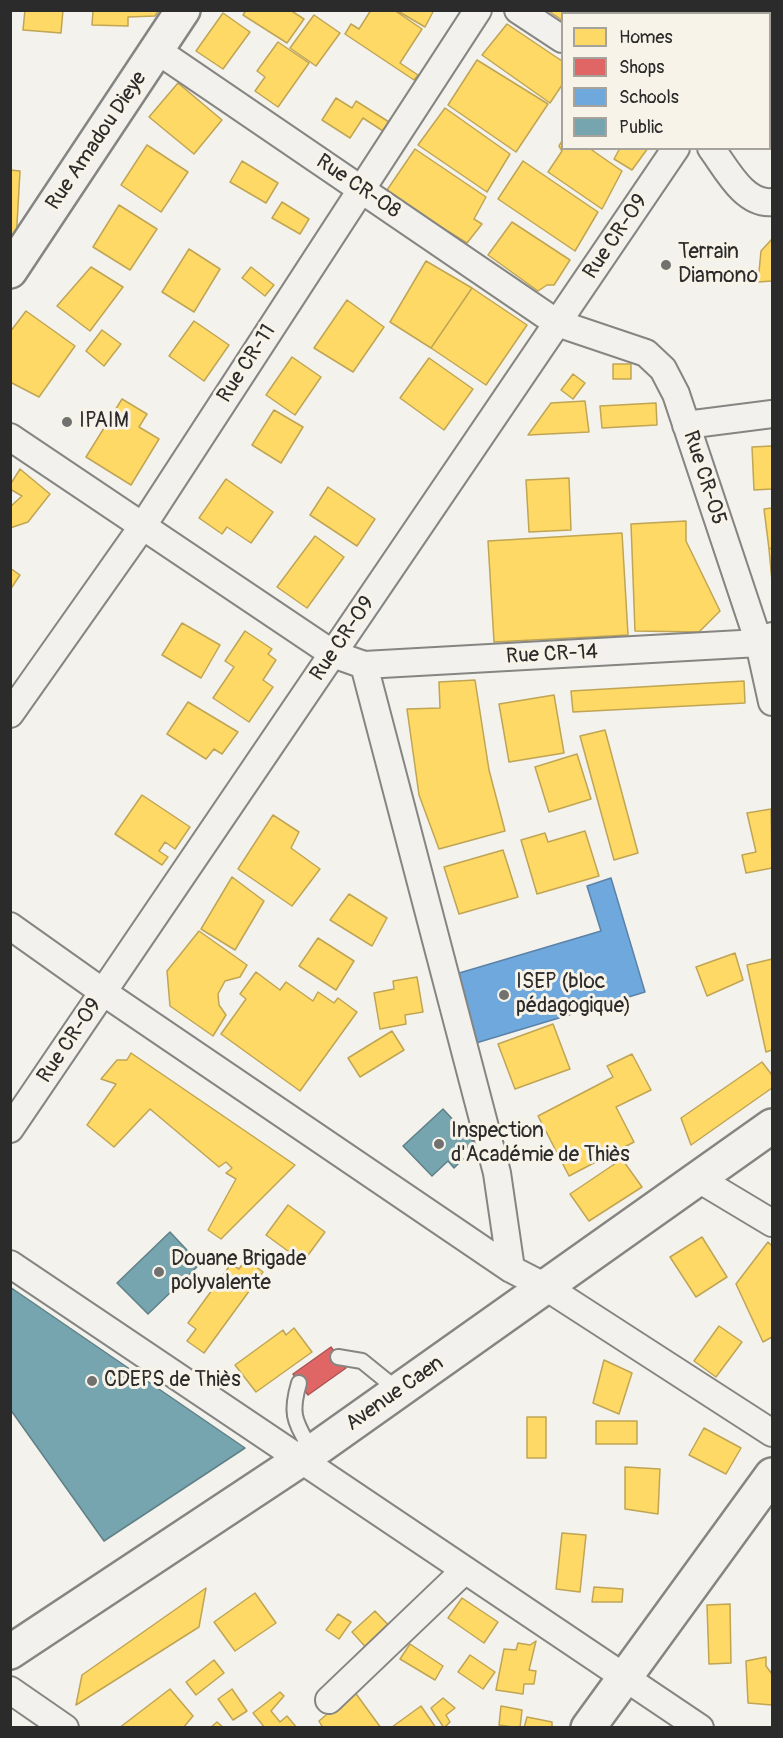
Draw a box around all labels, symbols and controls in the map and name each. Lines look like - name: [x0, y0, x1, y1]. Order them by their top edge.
- legend: [561, 12, 771, 150]
- text: Homes: [619, 26, 672, 49]
- text: Shops: [619, 56, 664, 79]
- street label: Rue Amadou Dieye: [41, 67, 153, 215]
- text: Schools: [619, 86, 679, 109]
- text: Public: [619, 116, 663, 139]
- street label: Rue CR-08: [311, 150, 405, 224]
- street label: Rue CR-09: [578, 190, 654, 284]
- place label: Terrain Diamono: [678, 240, 758, 290]
- marker: Terrain Diamono: [659, 258, 673, 272]
- street label: Rue CR-11: [212, 320, 282, 408]
- place label: IPAIM: [79, 409, 129, 435]
- marker: IPAIM: [60, 415, 74, 429]
- street label: Rue CR-05: [677, 428, 731, 528]
- street label: Rue CR-09: [305, 592, 381, 686]
- street label: Rue CR-14: [505, 640, 599, 670]
- place label: ISEP (bloc pédagogique): [516, 970, 631, 1020]
- marker: ISEP (bloc pédagogique): [497, 988, 511, 1002]
- street label: Rue CR-09: [32, 994, 108, 1088]
- place label: Inspection d'Académie de Thiès: [451, 1119, 630, 1169]
- marker: Inspection d'Académie de Thiès: [432, 1137, 446, 1151]
- place label: Douane Brigade polyvalente: [171, 1247, 306, 1297]
- marker: Douane Brigade polyvalente: [152, 1265, 166, 1279]
- street label: Avenue Caen: [341, 1351, 449, 1437]
- place label: CDEPS de Thiès: [104, 1368, 241, 1394]
- marker: CDEPS de Thiès: [85, 1374, 99, 1388]

